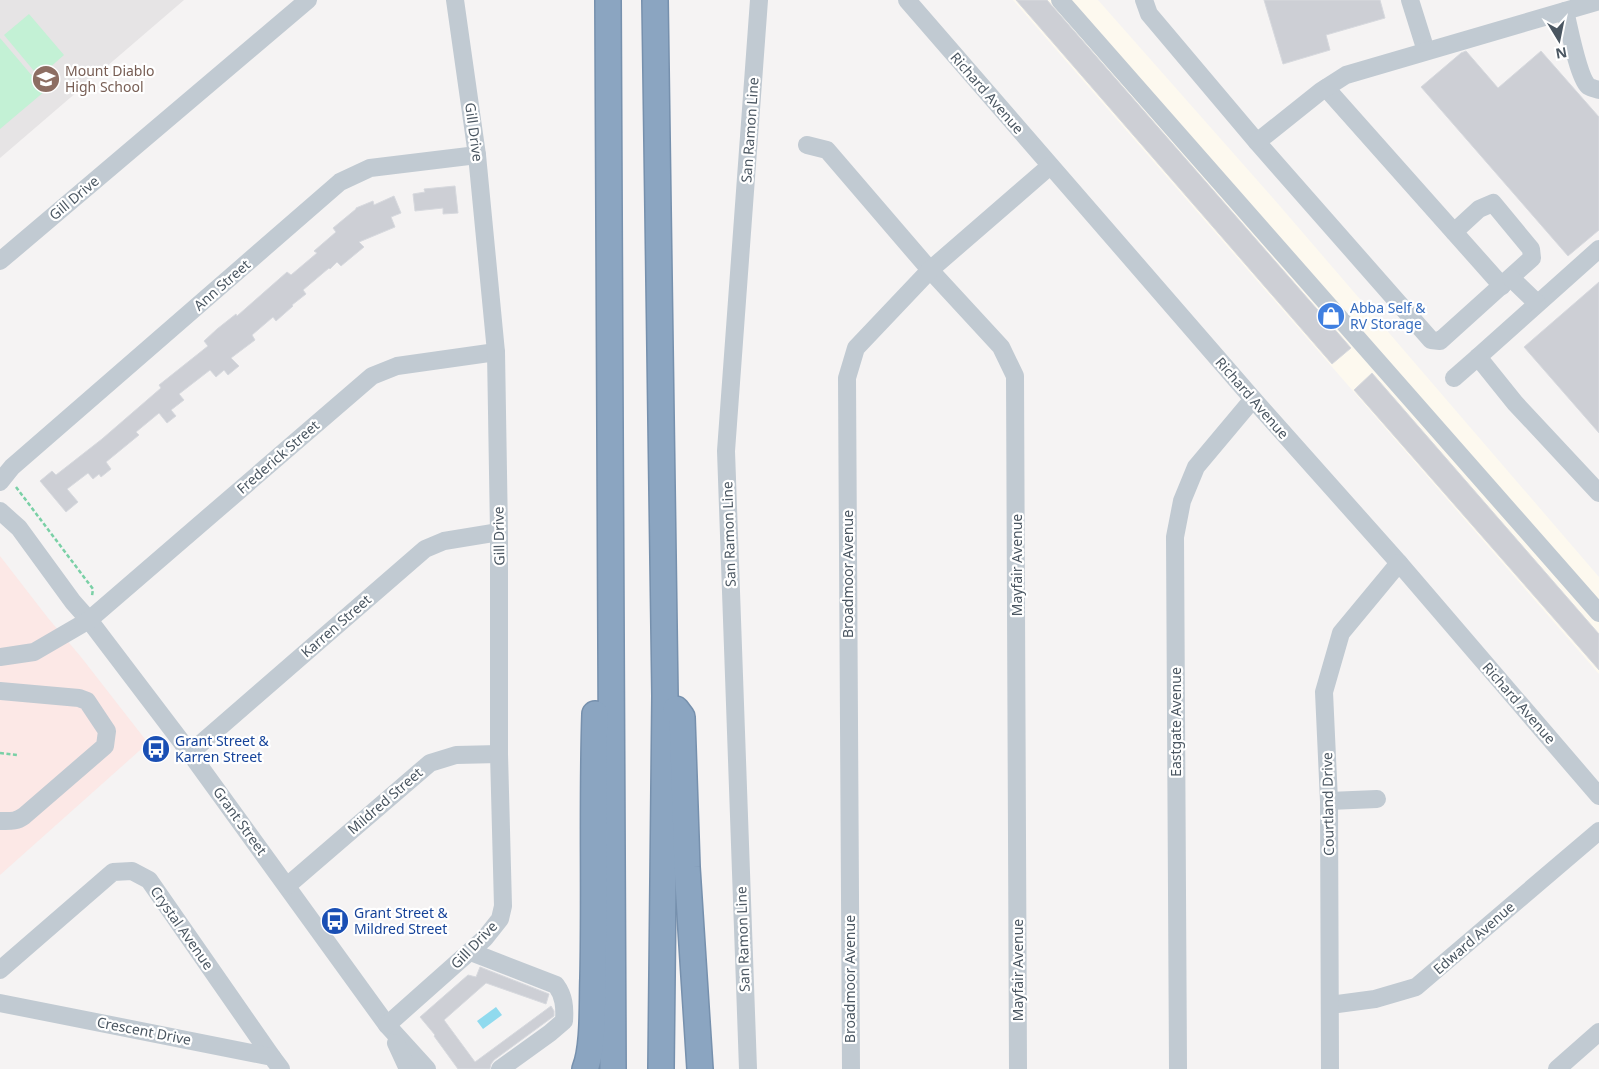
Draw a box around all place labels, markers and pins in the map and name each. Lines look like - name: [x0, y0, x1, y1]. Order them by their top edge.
- place label: Mount Diablo High School: [65, 61, 155, 96]
- school or university icon: Mount Diablo High School: [31, 64, 61, 94]
- place label: Abba Self & RV Storage: [1350, 298, 1426, 333]
- shop icon: Abba Self & RV Storage: [1316, 301, 1346, 331]
- place label: Grant Street & Karren Street: [175, 731, 270, 766]
- bus stop icon: Grant Street & Karren Street: [141, 734, 171, 764]
- place label: Grant Street & Mildred Street: [354, 903, 449, 938]
- bus stop icon: Grant Street & Mildred Street: [320, 906, 350, 936]

